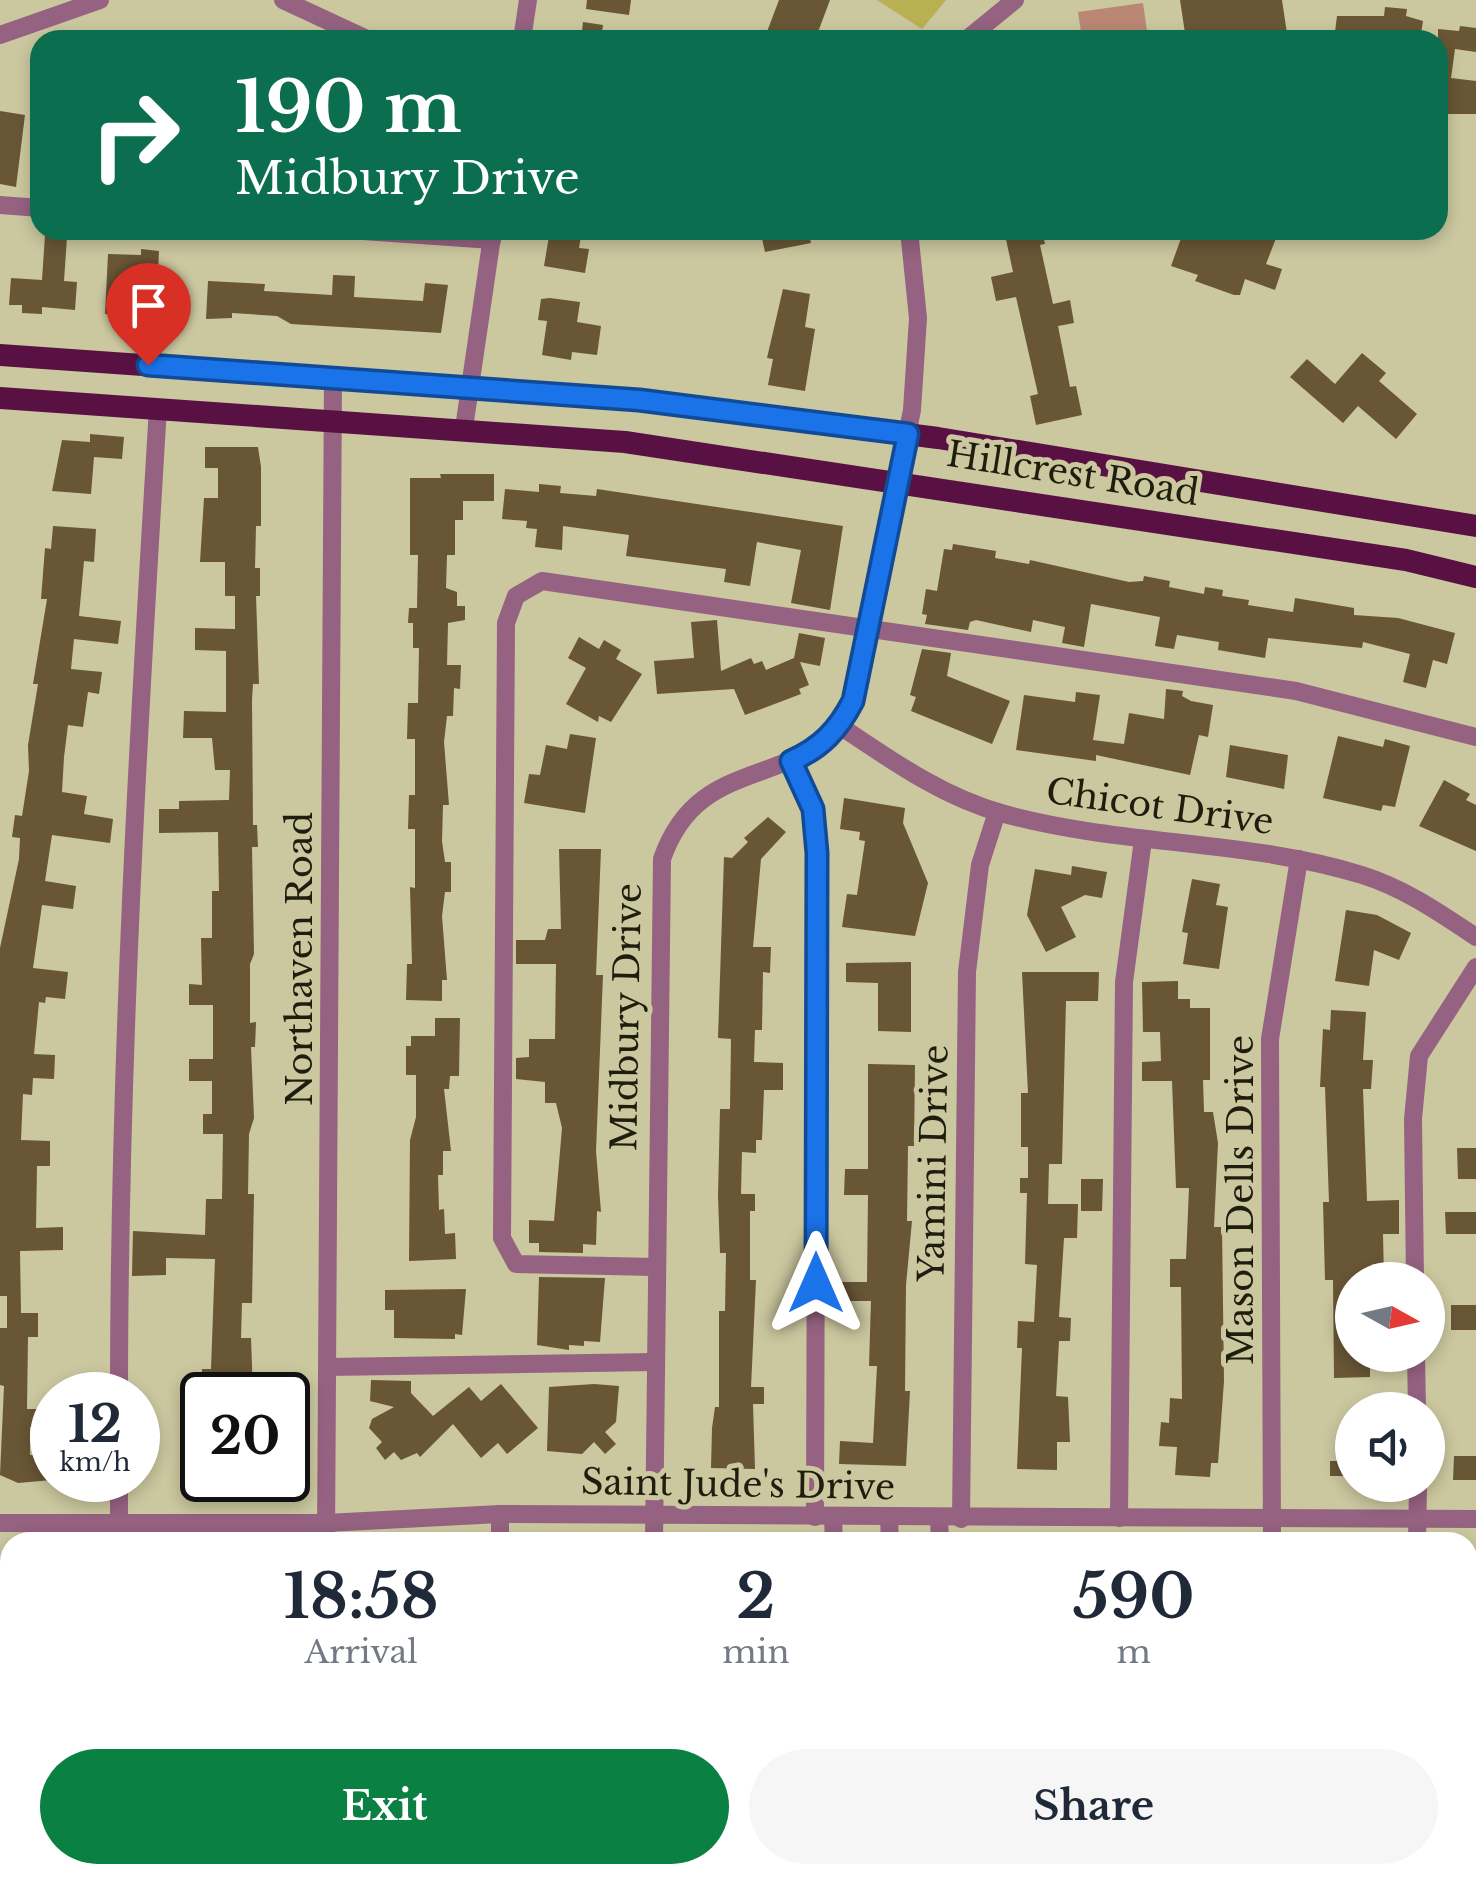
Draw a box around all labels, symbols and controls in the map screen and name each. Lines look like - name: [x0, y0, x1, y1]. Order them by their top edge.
- text: 190 m: [235, 64, 462, 151]
- icon: right: [70, 70, 200, 200]
- text: Midbury Drive: [235, 150, 580, 206]
- pin: [106, 263, 191, 366]
- icon: arrive: [121, 278, 176, 333]
- street label: Hillcrest Road: [944, 432, 1202, 514]
- street label: Chicot Drive: [1044, 769, 1276, 843]
- street label: Northaven Road: [278, 812, 321, 1106]
- street label: Midbury Drive: [602, 883, 650, 1151]
- street label: Mason Dells Drive: [1219, 1035, 1262, 1365]
- street label: Yamini Drive: [909, 1044, 957, 1283]
- position arrow: [764, 1231, 868, 1335]
- north arrow: [1335, 1262, 1445, 1372]
- map controls: [1335, 1262, 1445, 1502]
- speed limit sign: 20: [180, 1372, 310, 1502]
- button: sound: [1335, 1392, 1445, 1502]
- text: 12: [68, 1393, 122, 1456]
- text: km/h: [60, 1447, 130, 1478]
- street label: Saint Jude's Drive: [581, 1460, 895, 1508]
- text: 18:58: [284, 1560, 439, 1634]
- text: 2: [736, 1560, 775, 1634]
- text: 590: [1073, 1560, 1194, 1634]
- text: Arrival: [304, 1632, 418, 1672]
- text: min: [722, 1632, 789, 1672]
- text: m: [1117, 1632, 1151, 1672]
- button: Exit: [40, 1749, 729, 1864]
- button: Share: [749, 1749, 1438, 1864]

